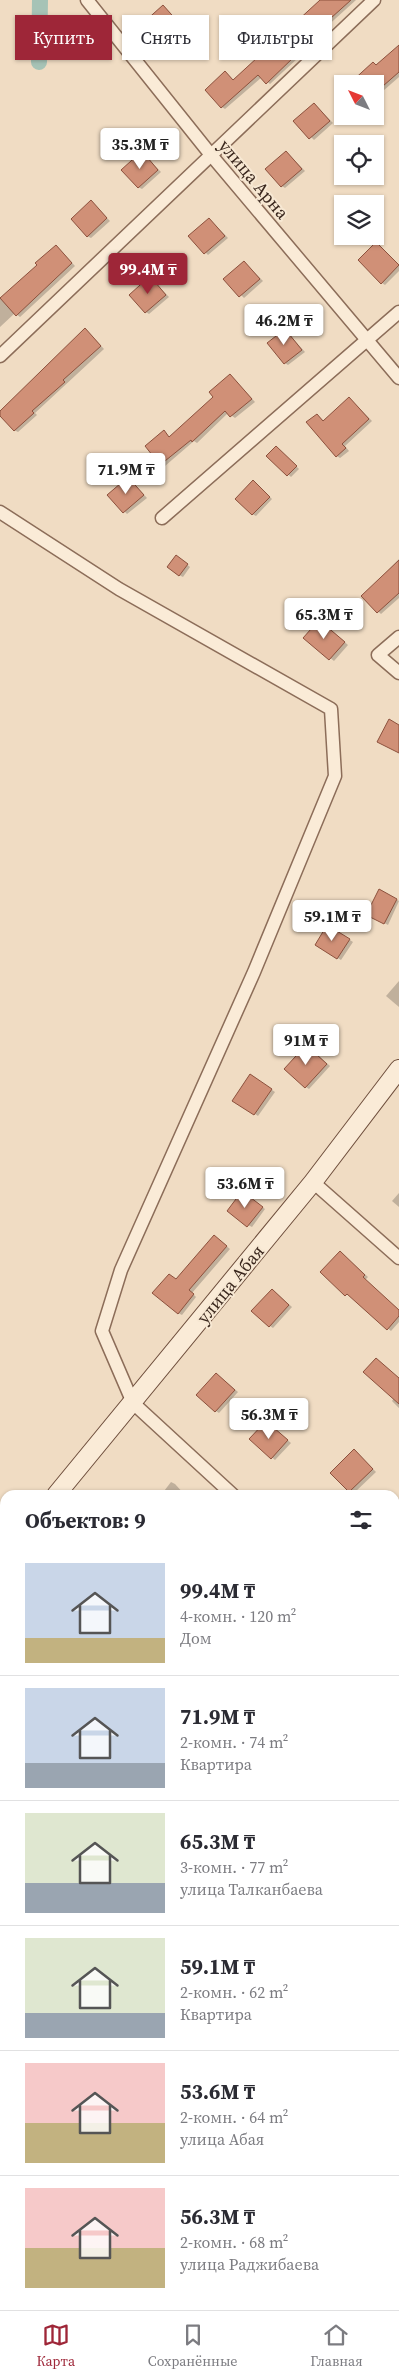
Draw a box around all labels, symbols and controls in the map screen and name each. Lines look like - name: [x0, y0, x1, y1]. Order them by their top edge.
- chip: Купить: [15, 15, 112, 60]
- chip: Снять: [122, 15, 209, 60]
- chip: Фильтры: [219, 15, 332, 60]
- north arrow: [334, 75, 384, 125]
- map controls: [334, 75, 384, 245]
- pin: 35.3M ₸: [94, 128, 186, 170]
- text: 35.3M ₸: [111, 133, 169, 155]
- street label: улица Арна: [213, 134, 295, 225]
- button: locate: [334, 135, 384, 185]
- button: layers: [334, 195, 384, 245]
- pin: 99.4M ₸: [102, 252, 194, 295]
- text: 99.4M ₸: [119, 258, 177, 280]
- pin: 46.2M ₸: [238, 304, 330, 346]
- text: 46.2M ₸: [255, 309, 313, 331]
- pin: 71.9M ₸: [80, 452, 172, 495]
- text: 71.9M ₸: [97, 458, 155, 480]
- pin: 65.3M ₸: [278, 598, 370, 640]
- text: 65.3M ₸: [295, 603, 353, 625]
- pin: 59.1M ₸: [286, 900, 378, 942]
- text: 59.1M ₸: [303, 905, 361, 927]
- pin: 91M ₸: [271, 1024, 341, 1066]
- text: 91M ₸: [284, 1029, 328, 1051]
- pin: 53.6M ₸: [199, 1166, 291, 1209]
- text: 53.6M ₸: [216, 1172, 274, 1194]
- street label: улица Абая: [190, 1239, 270, 1329]
- pin: 56.3M ₸: [223, 1398, 315, 1440]
- text: 56.3M ₸: [240, 1403, 298, 1425]
- text: Объектов: 9: [25, 1506, 146, 1535]
- icon: filters: [347, 1506, 375, 1534]
- text: 99.4M ₸: [180, 1576, 255, 1605]
- icon: home: [65, 1583, 125, 1643]
- text: 4-комн. · 120 m²: [180, 1605, 296, 1627]
- text: Дом: [180, 1627, 212, 1649]
- text: 71.9M ₸: [180, 1702, 255, 1731]
- icon: home: [65, 1708, 125, 1768]
- text: 2-комн. · 74 m²: [180, 1731, 288, 1753]
- text: Квартира: [180, 1753, 252, 1775]
- text: 65.3M ₸: [180, 1827, 255, 1856]
- icon: home: [65, 1833, 125, 1893]
- text: 3-комн. · 77 m²: [180, 1856, 288, 1878]
- text: улица Талканбаева: [180, 1878, 323, 1900]
- text: 59.1M ₸: [180, 1952, 255, 1981]
- icon: home: [65, 1958, 125, 2018]
- text: 2-комн. · 62 m²: [180, 1981, 288, 2003]
- text: Квартира: [180, 2003, 252, 2025]
- text: 53.6M ₸: [180, 2077, 255, 2106]
- icon: home: [65, 2083, 125, 2143]
- text: 2-комн. · 64 m²: [180, 2106, 288, 2128]
- text: улица Абая: [180, 2128, 264, 2150]
- text: 56.3M ₸: [180, 2202, 255, 2231]
- icon: home: [65, 2208, 125, 2268]
- text: 2-комн. · 68 m²: [180, 2231, 288, 2253]
- text: улица Раджибаева: [180, 2253, 319, 2275]
- tab: Карта: [36, 2321, 75, 2371]
- tab: Сохранённые: [148, 2321, 237, 2371]
- tab: Главная: [310, 2321, 363, 2371]

